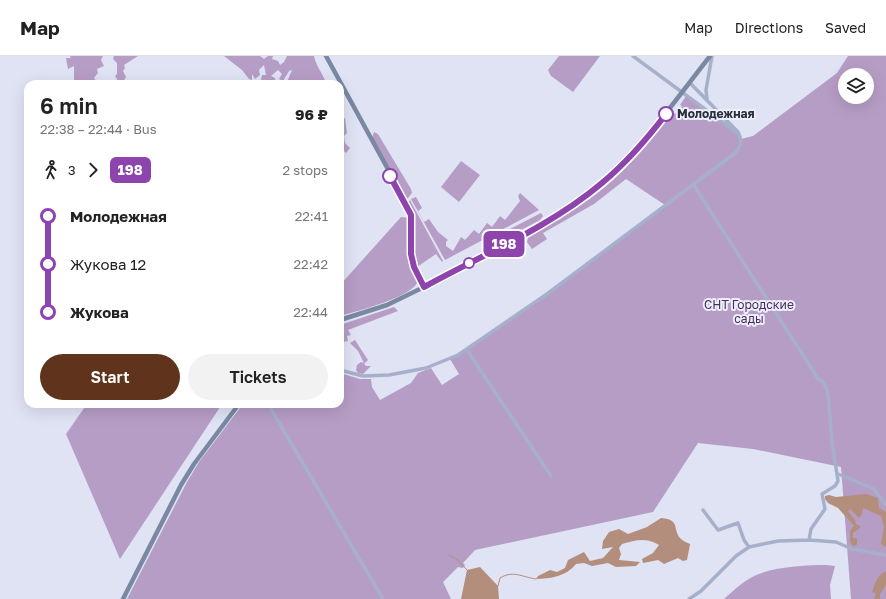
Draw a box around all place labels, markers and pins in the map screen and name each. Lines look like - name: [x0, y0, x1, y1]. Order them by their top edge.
- marker: Молодежная: [658, 106, 674, 122]
- place label: Молодежная: [677, 106, 754, 121]
- unlabelled marker: [382, 168, 398, 184]
- unlabelled marker: [463, 257, 475, 269]

